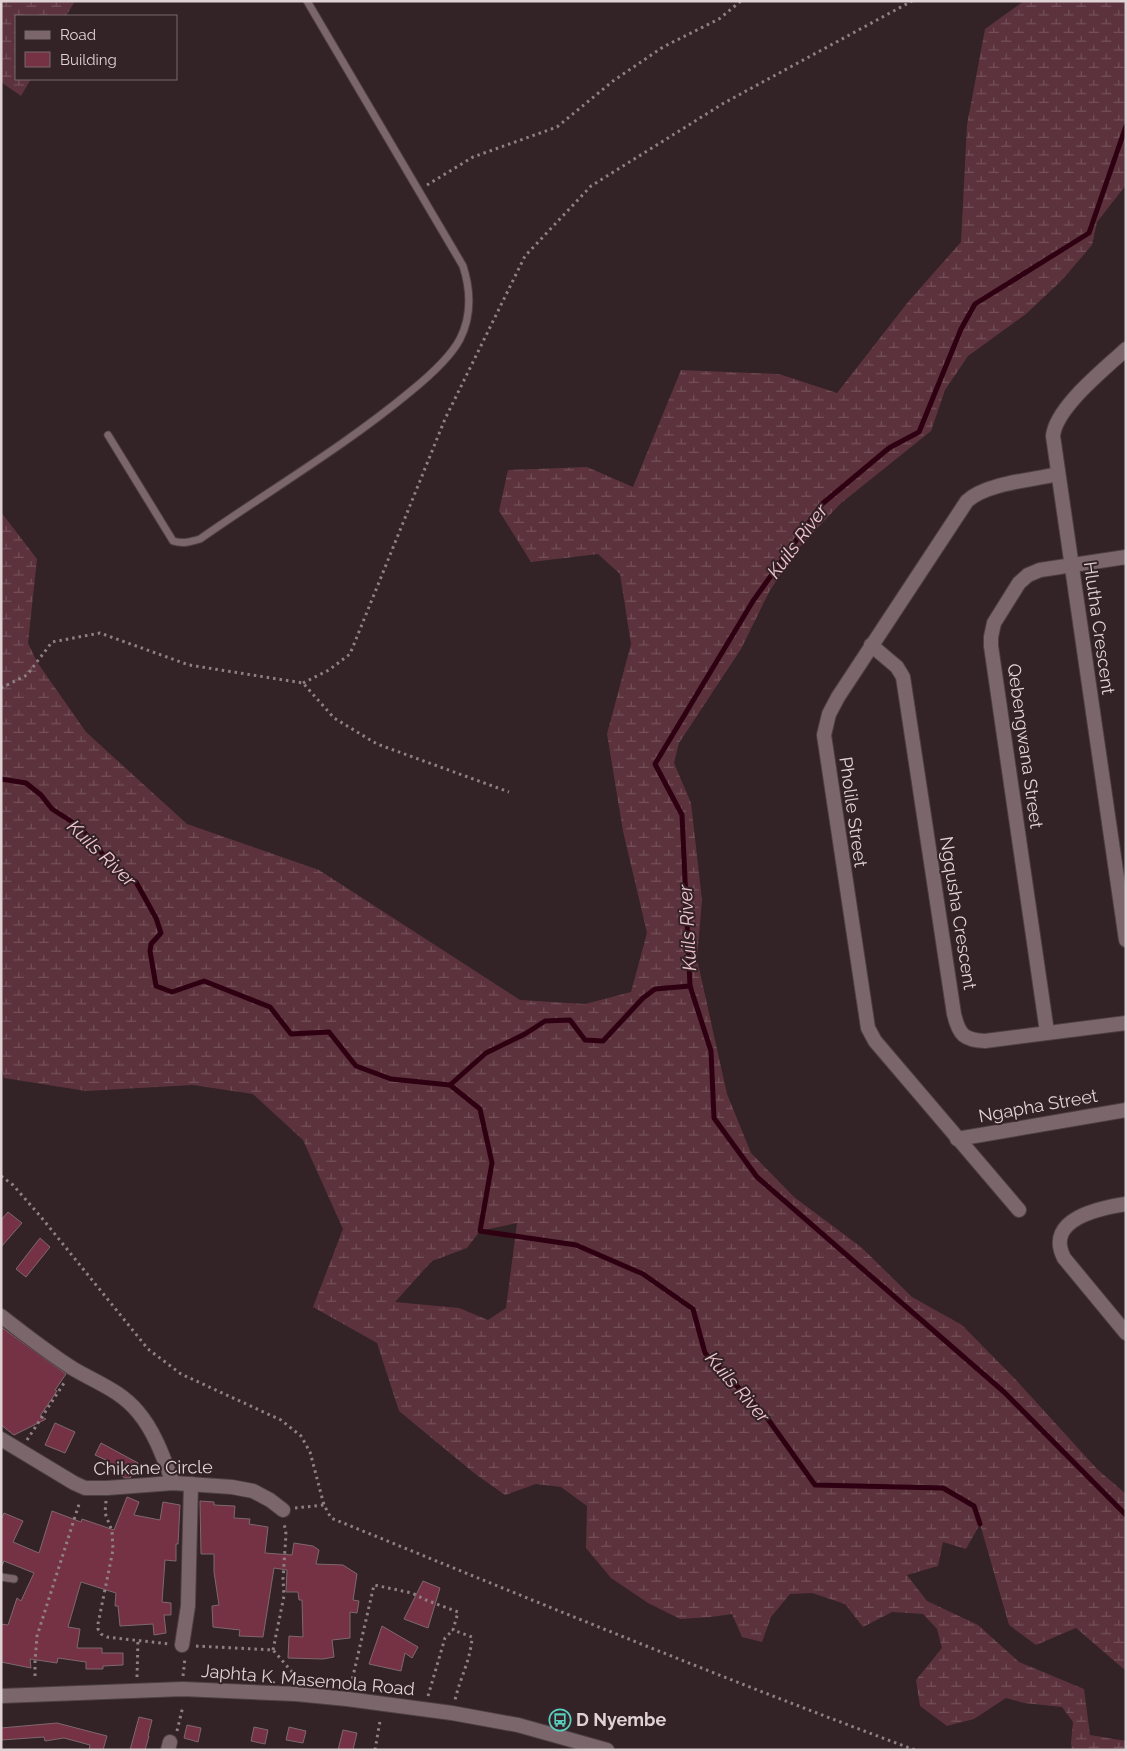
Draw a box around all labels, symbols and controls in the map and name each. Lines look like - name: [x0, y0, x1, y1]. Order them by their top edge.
- legend: [15, 15, 178, 80]
- text: Road: [60, 26, 96, 44]
- text: Building: [60, 51, 117, 69]
- water label: Kuils River: [762, 499, 833, 582]
- street label: Hlutha Crescent: [1080, 560, 1119, 696]
- street label: Qebengwana Street: [1004, 662, 1047, 830]
- street label: Pholile Street: [835, 755, 872, 868]
- water label: Kuils River: [63, 815, 142, 892]
- street label: Ngqusha Crescent: [936, 835, 981, 991]
- water label: Kuils River: [674, 883, 700, 972]
- street label: Ngapha Street: [977, 1085, 1099, 1126]
- water label: Kuils River: [701, 1347, 776, 1428]
- street label: Chikane Circle: [93, 1456, 213, 1479]
- street label: Japhta K. Masemola Road: [200, 1660, 416, 1699]
- bus stop icon: D Nyembe: [548, 1708, 572, 1732]
- place label: D Nyembe: [576, 1709, 666, 1730]

